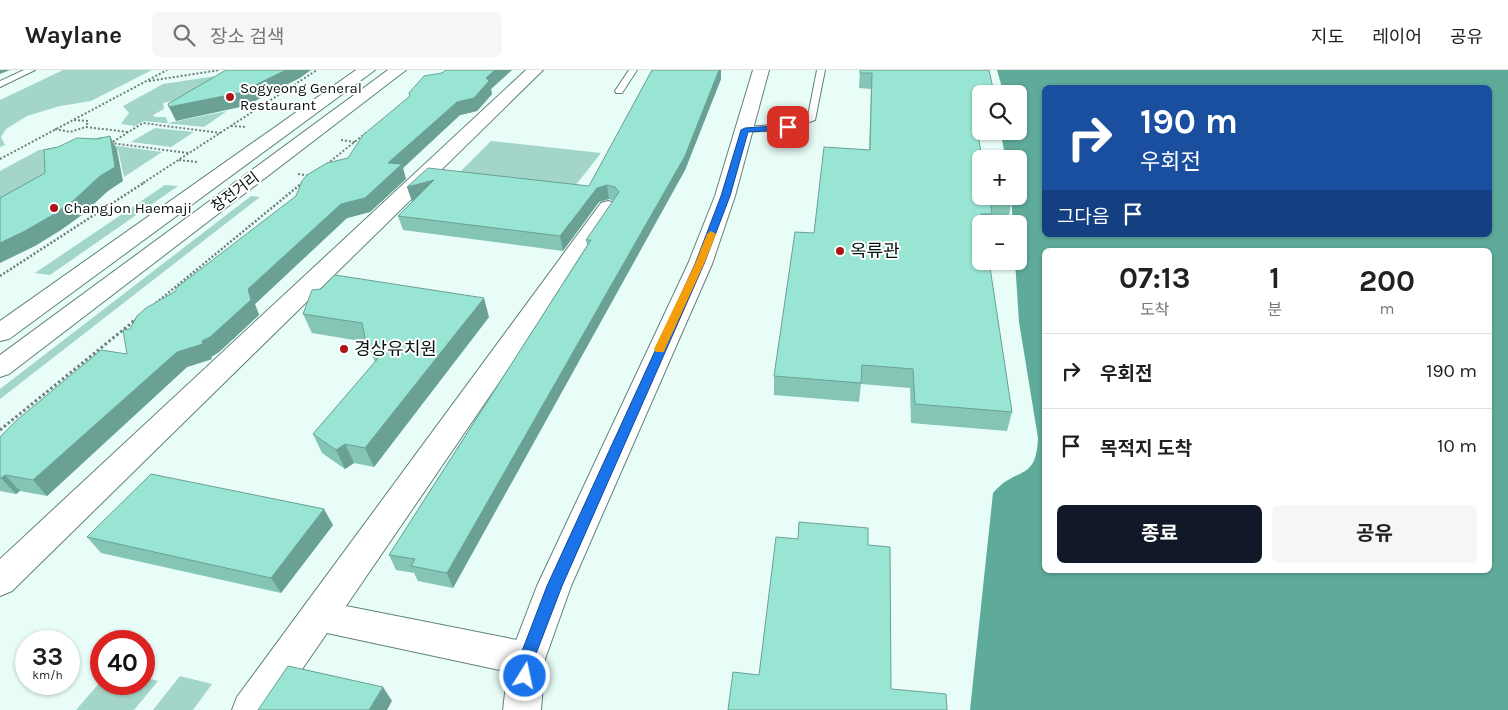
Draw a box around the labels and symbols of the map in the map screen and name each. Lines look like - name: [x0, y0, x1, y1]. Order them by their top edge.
- place label: Sogyeong General Restaurant: [240, 79, 362, 114]
- marker: Sogyeong General Restaurant: [224, 91, 236, 103]
- pin: [767, 106, 809, 148]
- street label: 창전거리: [208, 168, 262, 216]
- place label: Changjon Haemaji: [64, 199, 192, 217]
- marker: Changjon Haemaji: [48, 202, 60, 214]
- place label: 옥류관: [850, 240, 900, 262]
- marker: 옥류관: [834, 245, 846, 257]
- place label: 경상유치원: [354, 338, 437, 360]
- marker: 경상유치원: [338, 343, 350, 355]
- speed limit sign: 40: [90, 630, 155, 695]
- position arrow: [498, 649, 550, 701]

